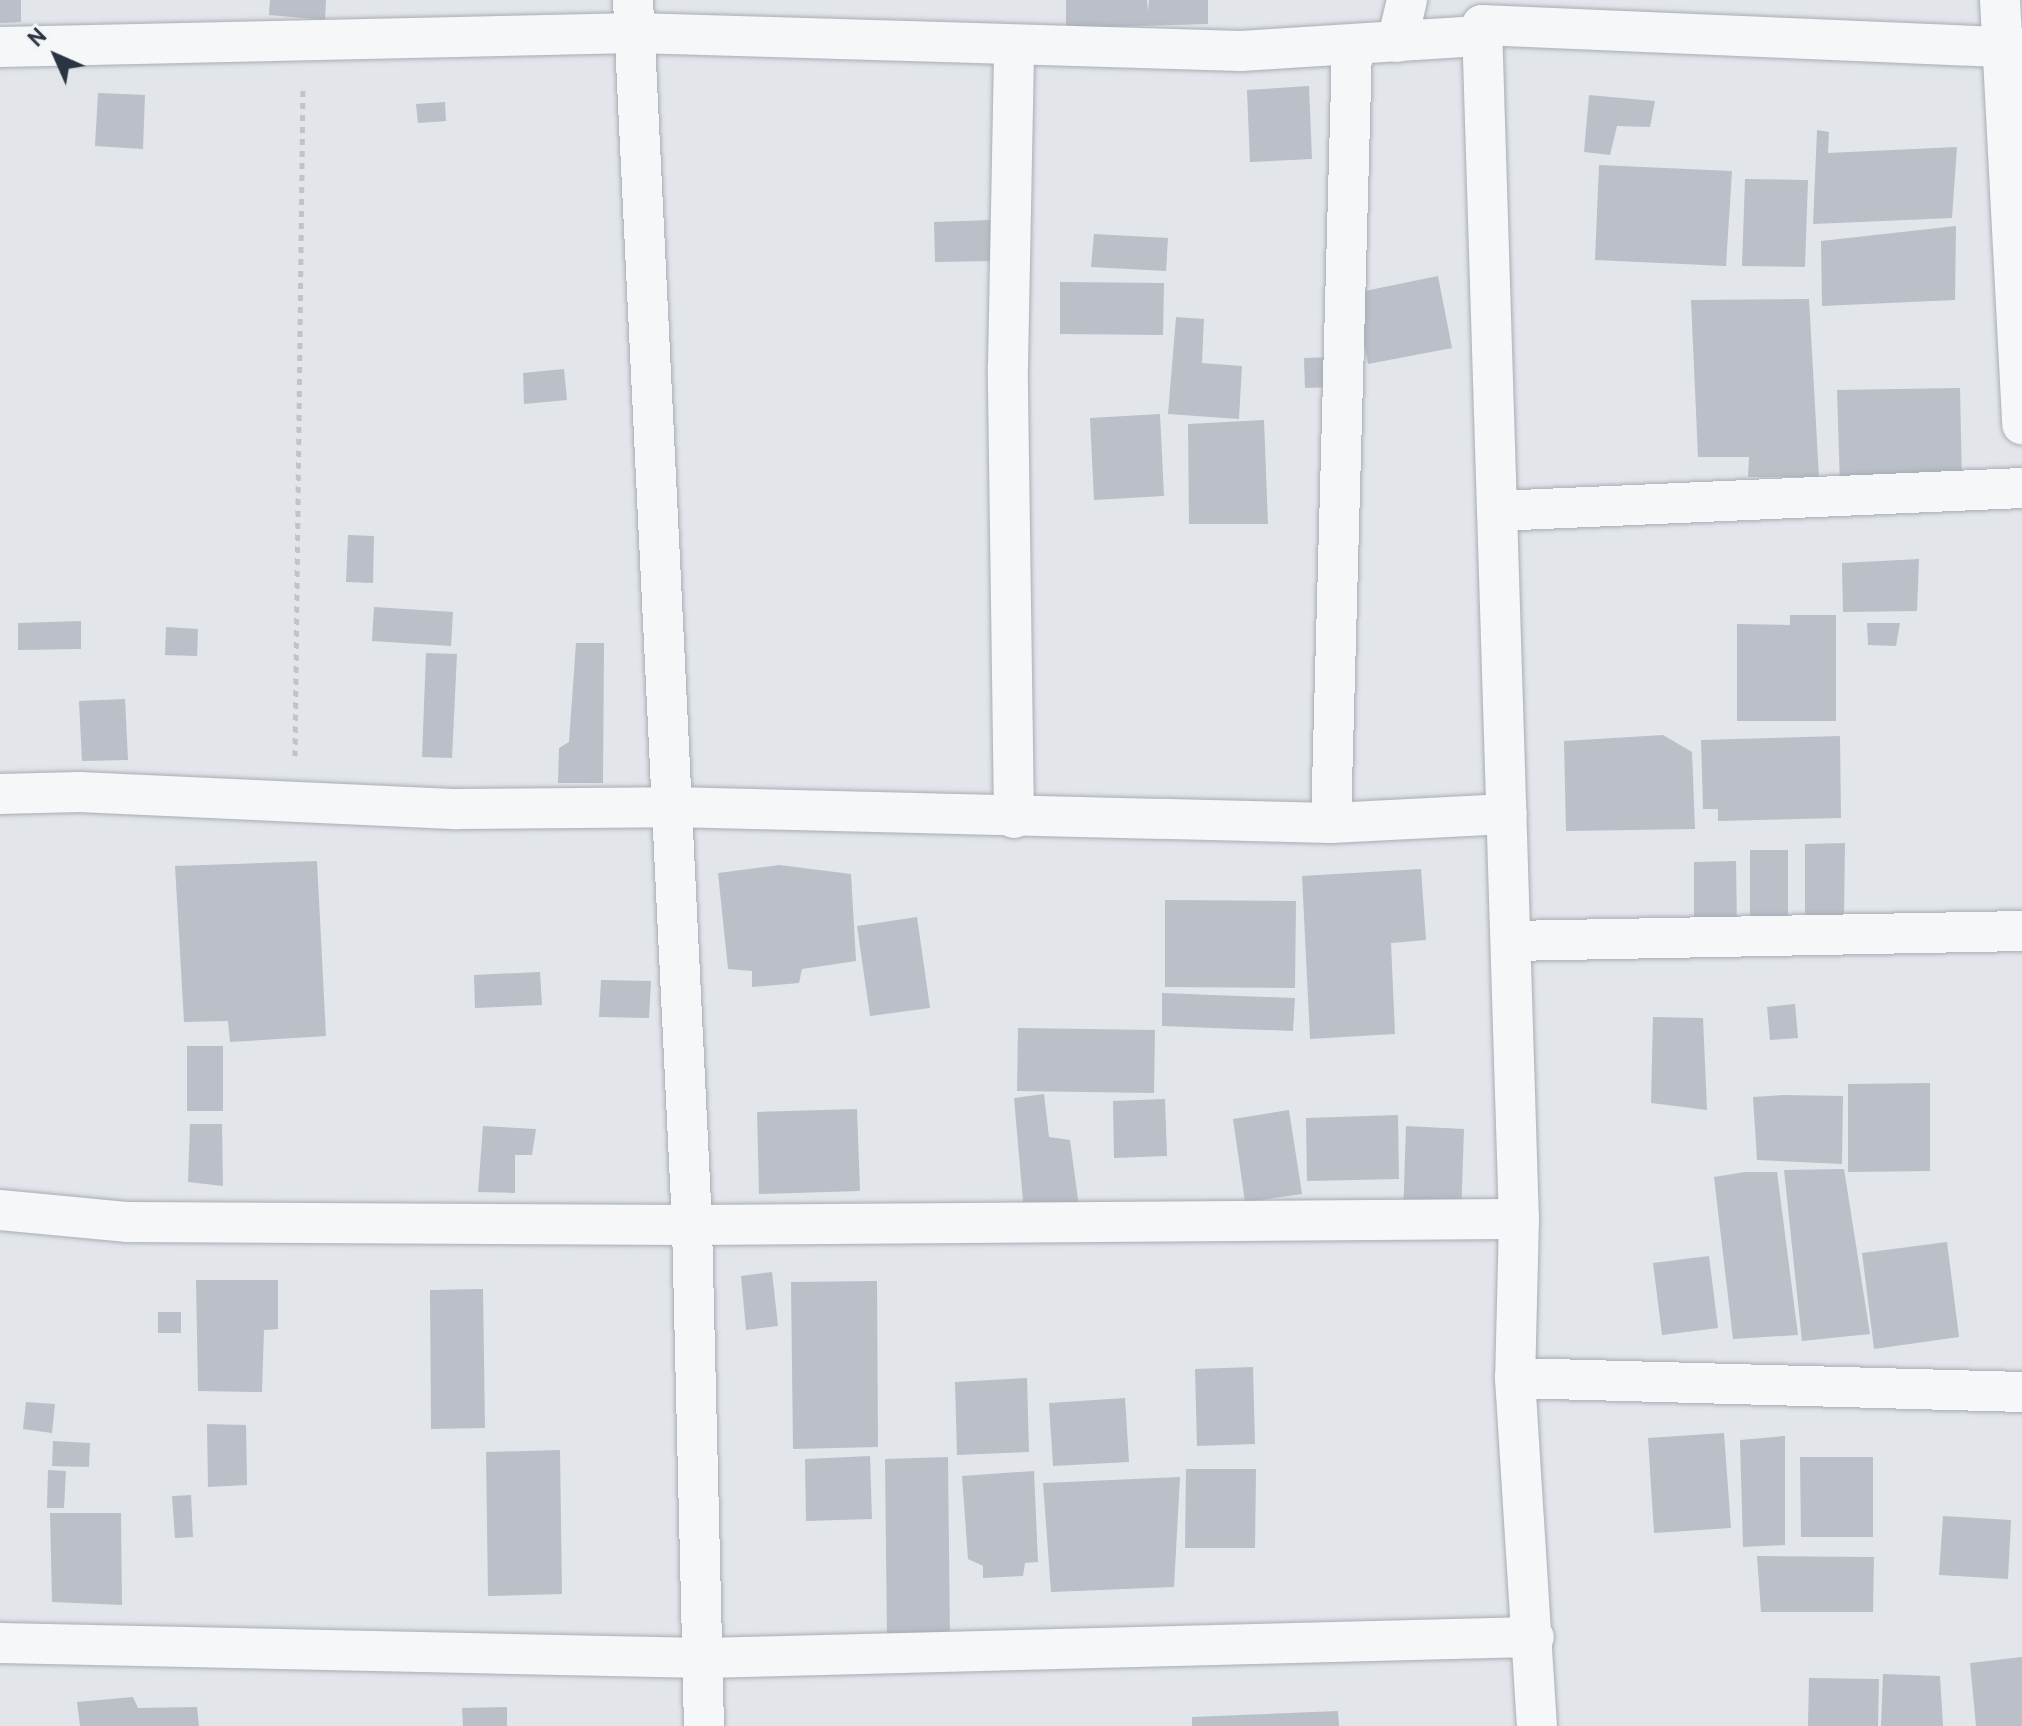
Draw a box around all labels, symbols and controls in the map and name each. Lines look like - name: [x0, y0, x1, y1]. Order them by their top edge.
- north arrow: [16, 16, 96, 96]
- text: N: [24, 24, 54, 54]

